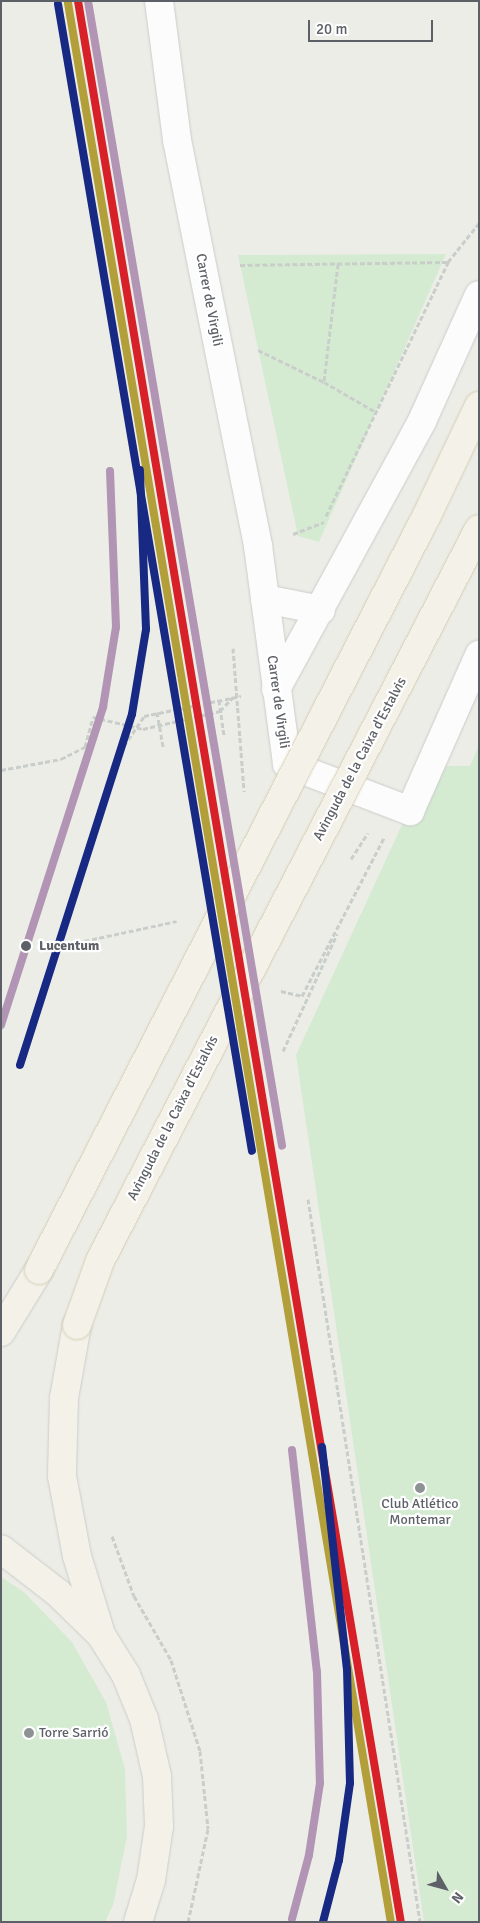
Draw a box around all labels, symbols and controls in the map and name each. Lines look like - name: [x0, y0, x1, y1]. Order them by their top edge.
- scale bar: [310, 10, 435, 42]
- text: 20 m: [316, 20, 347, 38]
- street label: Carrer de Virgili: [192, 252, 226, 348]
- street label: Carrer de Virgili: [263, 654, 293, 750]
- street label: Avinguda de la Caixa d'Estalvis: [310, 674, 410, 844]
- marker: Lucentum: [17, 937, 35, 955]
- place label: Lucentum: [39, 938, 99, 954]
- street label: Avinguda de la Caixa d'Estalvis: [124, 1033, 222, 1203]
- marker: Club Atlético Montemar: [414, 1482, 426, 1494]
- place label: Club Atlético Montemar: [381, 1496, 459, 1528]
- place label: Torre Sarrió: [39, 1725, 109, 1741]
- marker: Torre Sarrió: [23, 1727, 35, 1739]
- north arrow: [420, 1863, 470, 1913]
- text: N: [448, 1888, 467, 1907]

